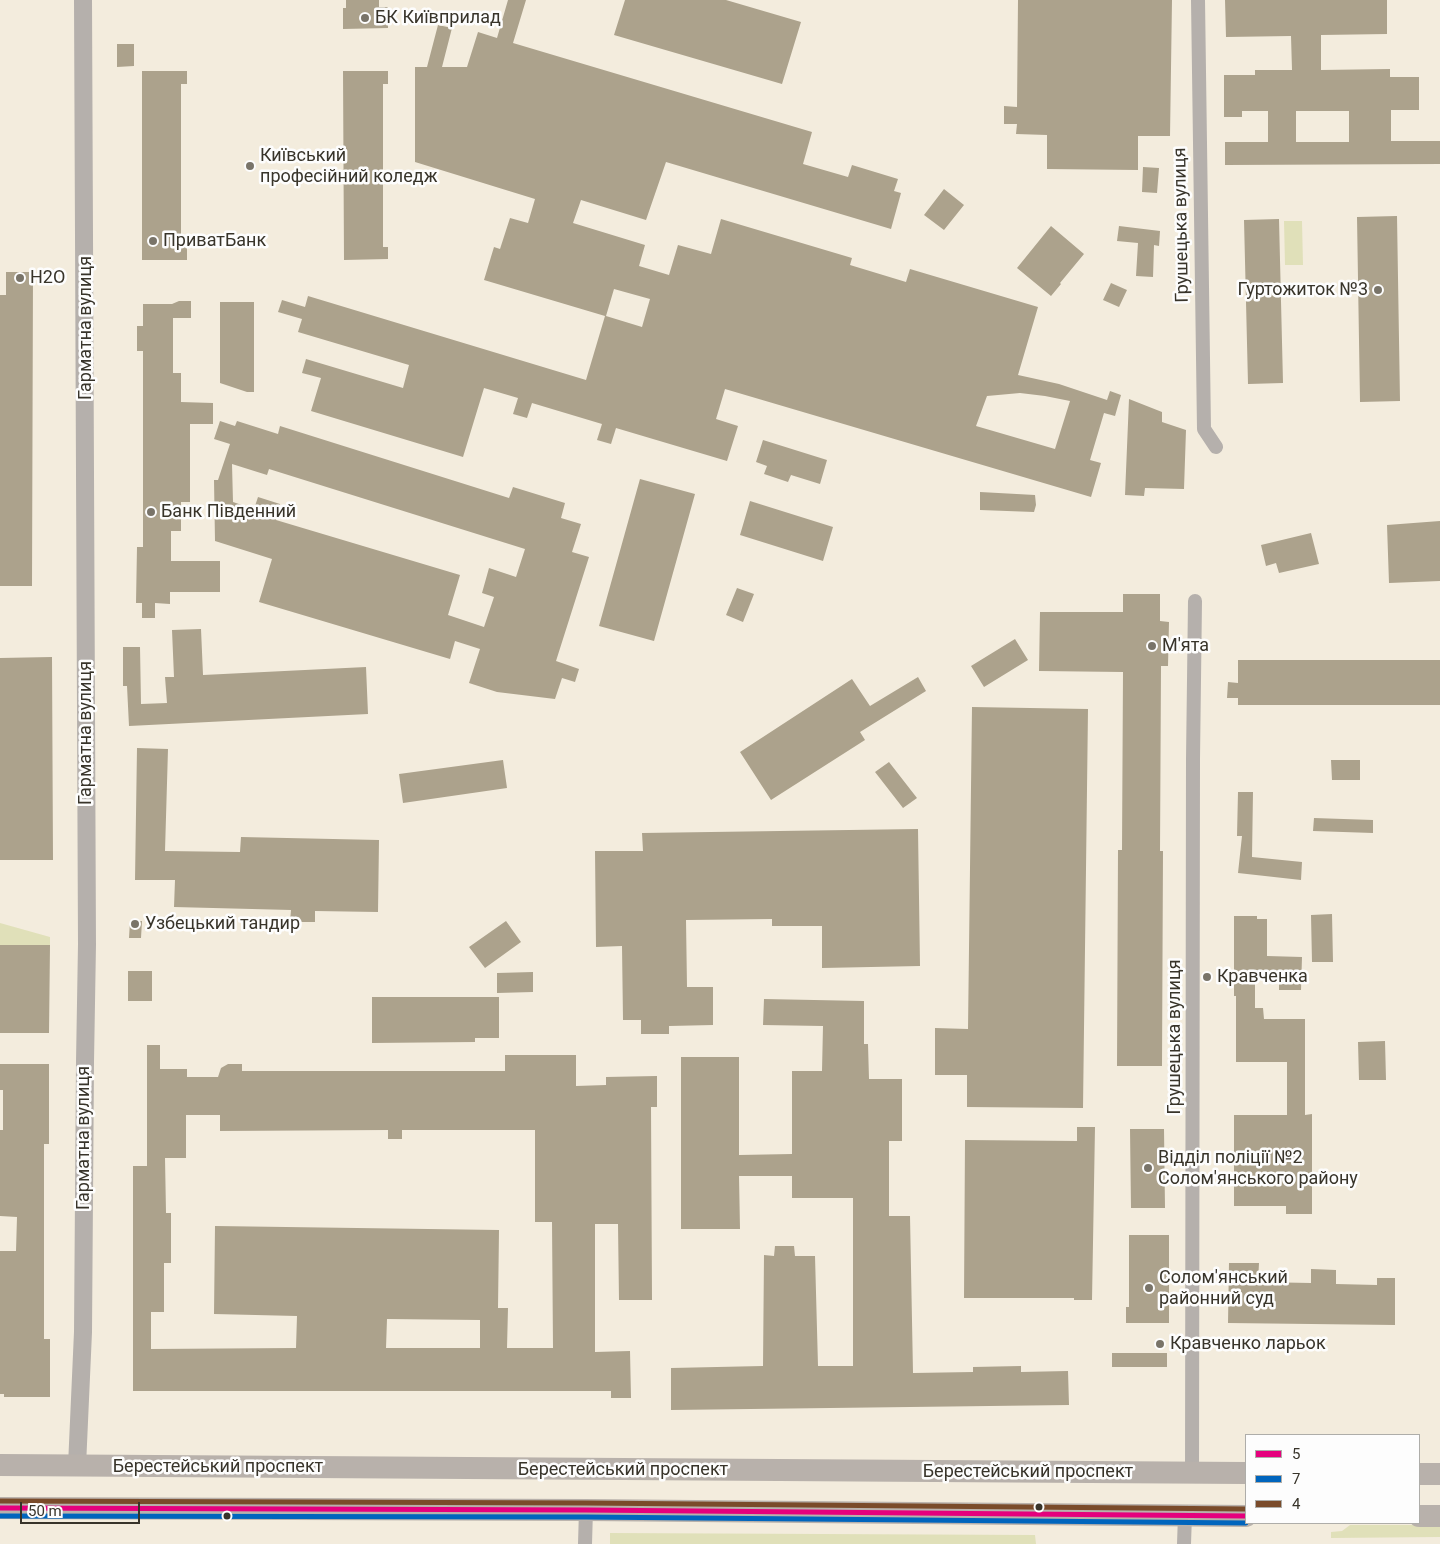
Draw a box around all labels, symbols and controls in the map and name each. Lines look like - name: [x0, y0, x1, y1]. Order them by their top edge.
- place label: БК Київприлад: [375, 7, 501, 29]
- marker: БК Київприлад: [359, 12, 371, 24]
- place label: Київський професійний коледж: [260, 145, 437, 188]
- street label: Грушецька вулиця: [1170, 147, 1194, 303]
- marker: Київський професійний коледж: [244, 160, 256, 172]
- place label: ПриватБанк: [163, 230, 266, 252]
- marker: ПриватБанк: [147, 235, 159, 247]
- street label: Гарматна вулиця: [75, 256, 97, 400]
- place label: H2O: [30, 267, 65, 289]
- marker: H2O: [14, 272, 26, 284]
- place label: Гуртожиток №3: [1237, 279, 1368, 301]
- marker: Гуртожиток №3: [1372, 284, 1384, 296]
- place label: Банк Південний: [161, 501, 296, 523]
- marker: Банк Південний: [145, 506, 157, 518]
- place label: М'ята: [1162, 635, 1209, 657]
- marker: М'ята: [1146, 640, 1158, 652]
- street label: Гарматна вулиця: [75, 661, 97, 805]
- place label: Узбецький тандир: [145, 913, 300, 935]
- marker: Узбецький тандир: [129, 918, 141, 930]
- street label: Грушецька вулиця: [1164, 959, 1186, 1115]
- place label: Кравченка: [1217, 966, 1308, 988]
- marker: Кравченка: [1201, 971, 1213, 983]
- street label: Гарматна вулиця: [73, 1066, 95, 1210]
- place label: Відділ поліції №2 Солом'янського району: [1158, 1147, 1358, 1190]
- marker: Відділ поліції №2 Солом'янського району: [1142, 1162, 1154, 1174]
- place label: Солом'янський районний суд: [1159, 1267, 1288, 1310]
- marker: Солом'янський районний суд: [1143, 1282, 1155, 1294]
- place label: Кравченко ларьок: [1170, 1333, 1326, 1355]
- marker: Кравченко ларьок: [1154, 1338, 1166, 1350]
- legend: [1245, 1434, 1420, 1524]
- text: 5: [1292, 1445, 1300, 1463]
- street label: Берестейський проспект: [113, 1456, 323, 1478]
- street label: Берестейський проспект: [518, 1459, 728, 1481]
- street label: Берестейський проспект: [923, 1461, 1133, 1483]
- text: 7: [1292, 1470, 1300, 1488]
- scale bar: [22, 1492, 142, 1524]
- text: 4: [1292, 1495, 1300, 1513]
- text: 50 m: [28, 1502, 62, 1520]
- unlabelled marker: [1034, 1502, 1044, 1512]
- unlabelled marker: [222, 1511, 232, 1521]

